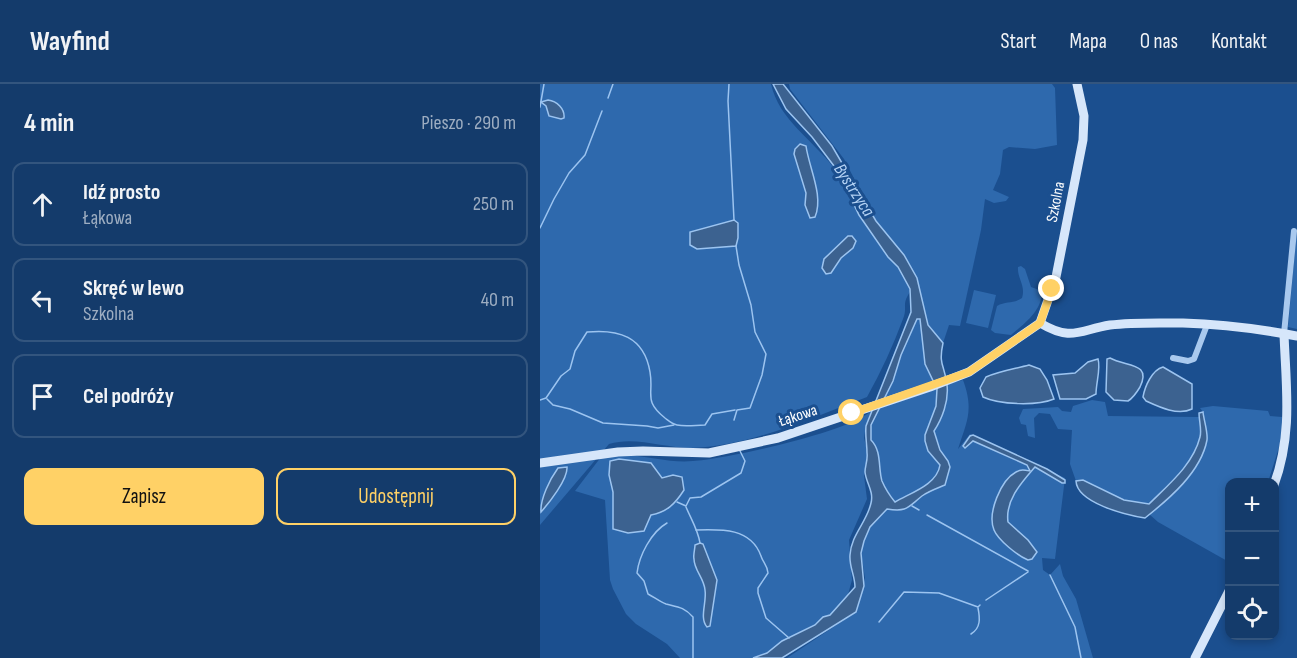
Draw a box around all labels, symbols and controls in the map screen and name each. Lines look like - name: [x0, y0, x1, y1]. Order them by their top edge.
- text: Wayfind: [30, 25, 110, 58]
- text: Start: [1000, 29, 1037, 54]
- text: Mapa: [1070, 29, 1107, 54]
- text: O nas: [1140, 29, 1178, 54]
- text: Kontakt: [1211, 29, 1267, 54]
- text: 4 min: [24, 108, 74, 139]
- text: Pieszo · 290 m: [421, 111, 516, 135]
- water label: Bystrzyca: [829, 160, 879, 221]
- text: Idź prosto: [83, 179, 160, 206]
- street label: Szkolna: [1043, 180, 1069, 224]
- icon: ahead: [26, 188, 59, 221]
- text: 250 m: [473, 192, 514, 216]
- text: Łąkowa: [83, 206, 132, 230]
- text: Skręć w lewo: [83, 275, 184, 302]
- route end: [1038, 275, 1064, 301]
- icon: left: [26, 284, 59, 317]
- text: 40 m: [481, 288, 514, 312]
- text: Szkolna: [83, 302, 134, 326]
- icon: arrive: [26, 380, 59, 413]
- text: Cel podróży: [83, 383, 174, 410]
- route start: [838, 399, 864, 425]
- street label: Łąkowa: [775, 401, 820, 431]
- button: Zapisz: [24, 468, 264, 525]
- button: Udostępnij: [276, 468, 516, 525]
- map controls: [1225, 478, 1279, 640]
- button: +: [1225, 478, 1279, 532]
- button: −: [1225, 532, 1279, 586]
- button: locate: [1225, 586, 1279, 640]

